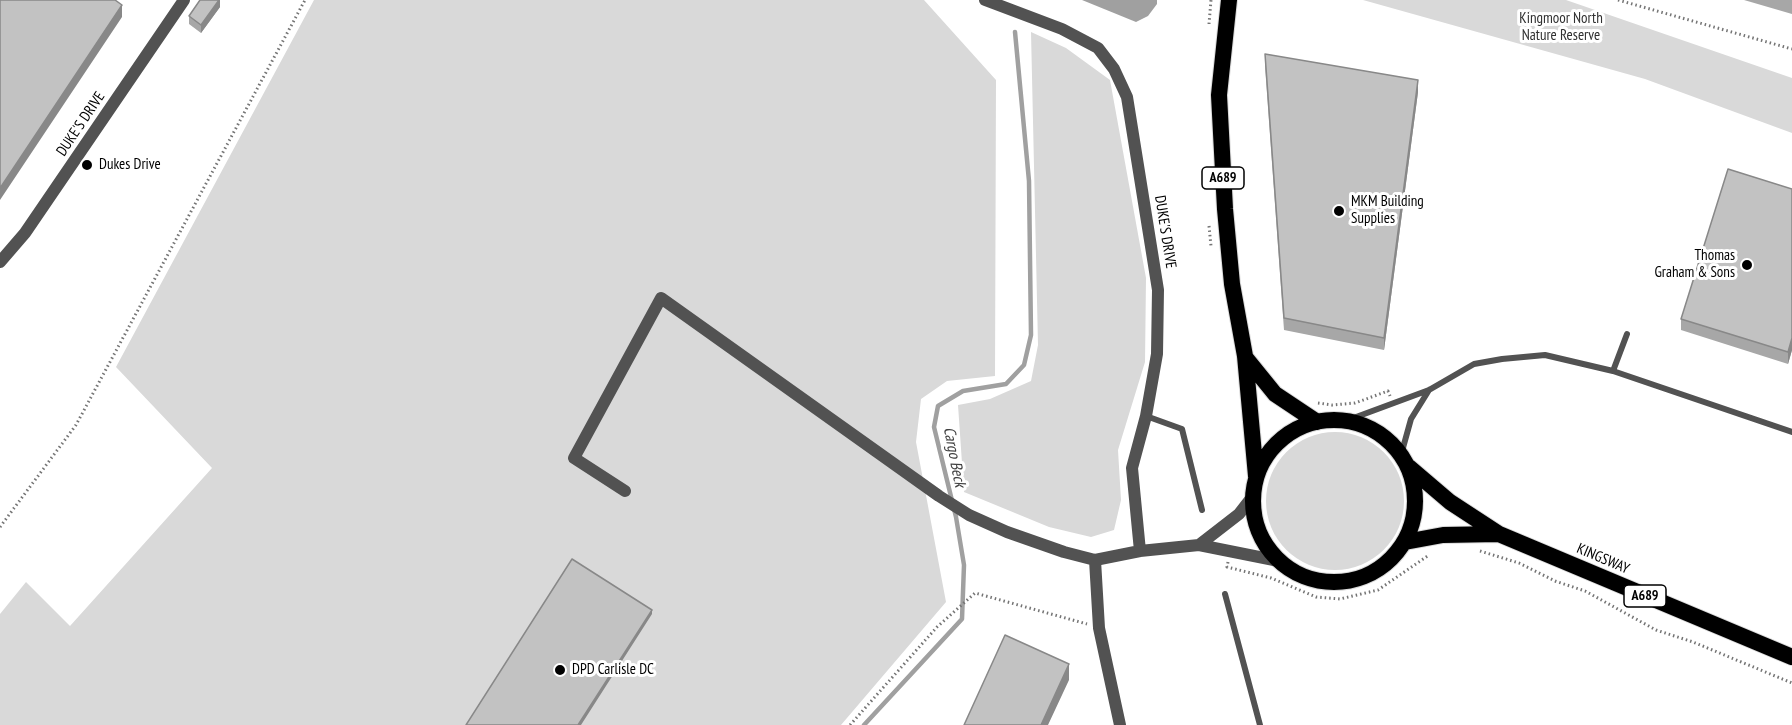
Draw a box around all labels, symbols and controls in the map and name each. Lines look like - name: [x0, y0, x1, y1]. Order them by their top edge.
- park label: Kingmoor North Nature Reserve: [1519, 10, 1603, 45]
- street label: DUKE'S DRIVE: [53, 88, 109, 160]
- place label: Dukes Drive: [99, 156, 161, 174]
- marker: Dukes Drive: [80, 158, 94, 172]
- road number: A689: [1202, 167, 1244, 189]
- place label: MKM Building Supplies: [1351, 193, 1424, 228]
- street label: DUKE'S DRIVE: [1150, 194, 1180, 270]
- marker: MKM Building Supplies: [1332, 204, 1346, 218]
- place label: Thomas Graham & Sons: [1654, 247, 1735, 282]
- marker: Thomas Graham & Sons: [1740, 258, 1754, 272]
- water label: Cargo Beck: [939, 425, 969, 489]
- street label: KINGSWAY: [1574, 540, 1632, 578]
- road number: A689: [1624, 585, 1666, 607]
- place label: DPD Carlisle DC: [572, 661, 654, 679]
- marker: DPD Carlisle DC: [553, 663, 567, 677]

